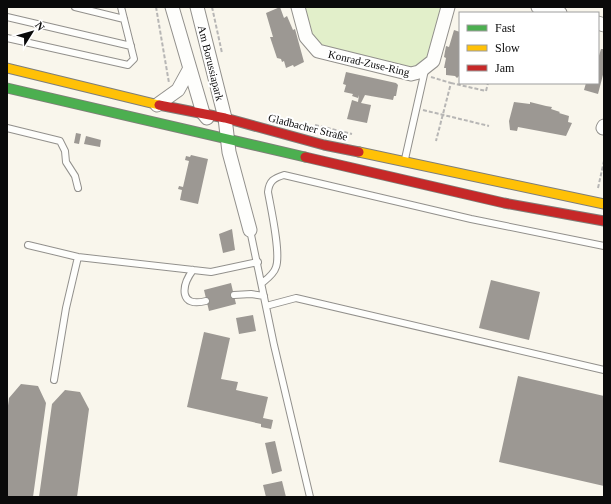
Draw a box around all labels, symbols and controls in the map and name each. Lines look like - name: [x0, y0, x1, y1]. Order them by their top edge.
- north arrow: [12, 12, 52, 52]
- legend: [459, 12, 599, 84]
- text: N: [33, 19, 47, 33]
- text: Fast: [495, 21, 516, 35]
- street label: Am Borussiapark: [196, 24, 226, 102]
- text: Slow: [495, 41, 520, 55]
- street label: Konrad-Zuse-Ring: [327, 48, 411, 78]
- text: Jam: [495, 61, 515, 75]
- street label: Gladbacher Straße: [267, 111, 349, 143]

